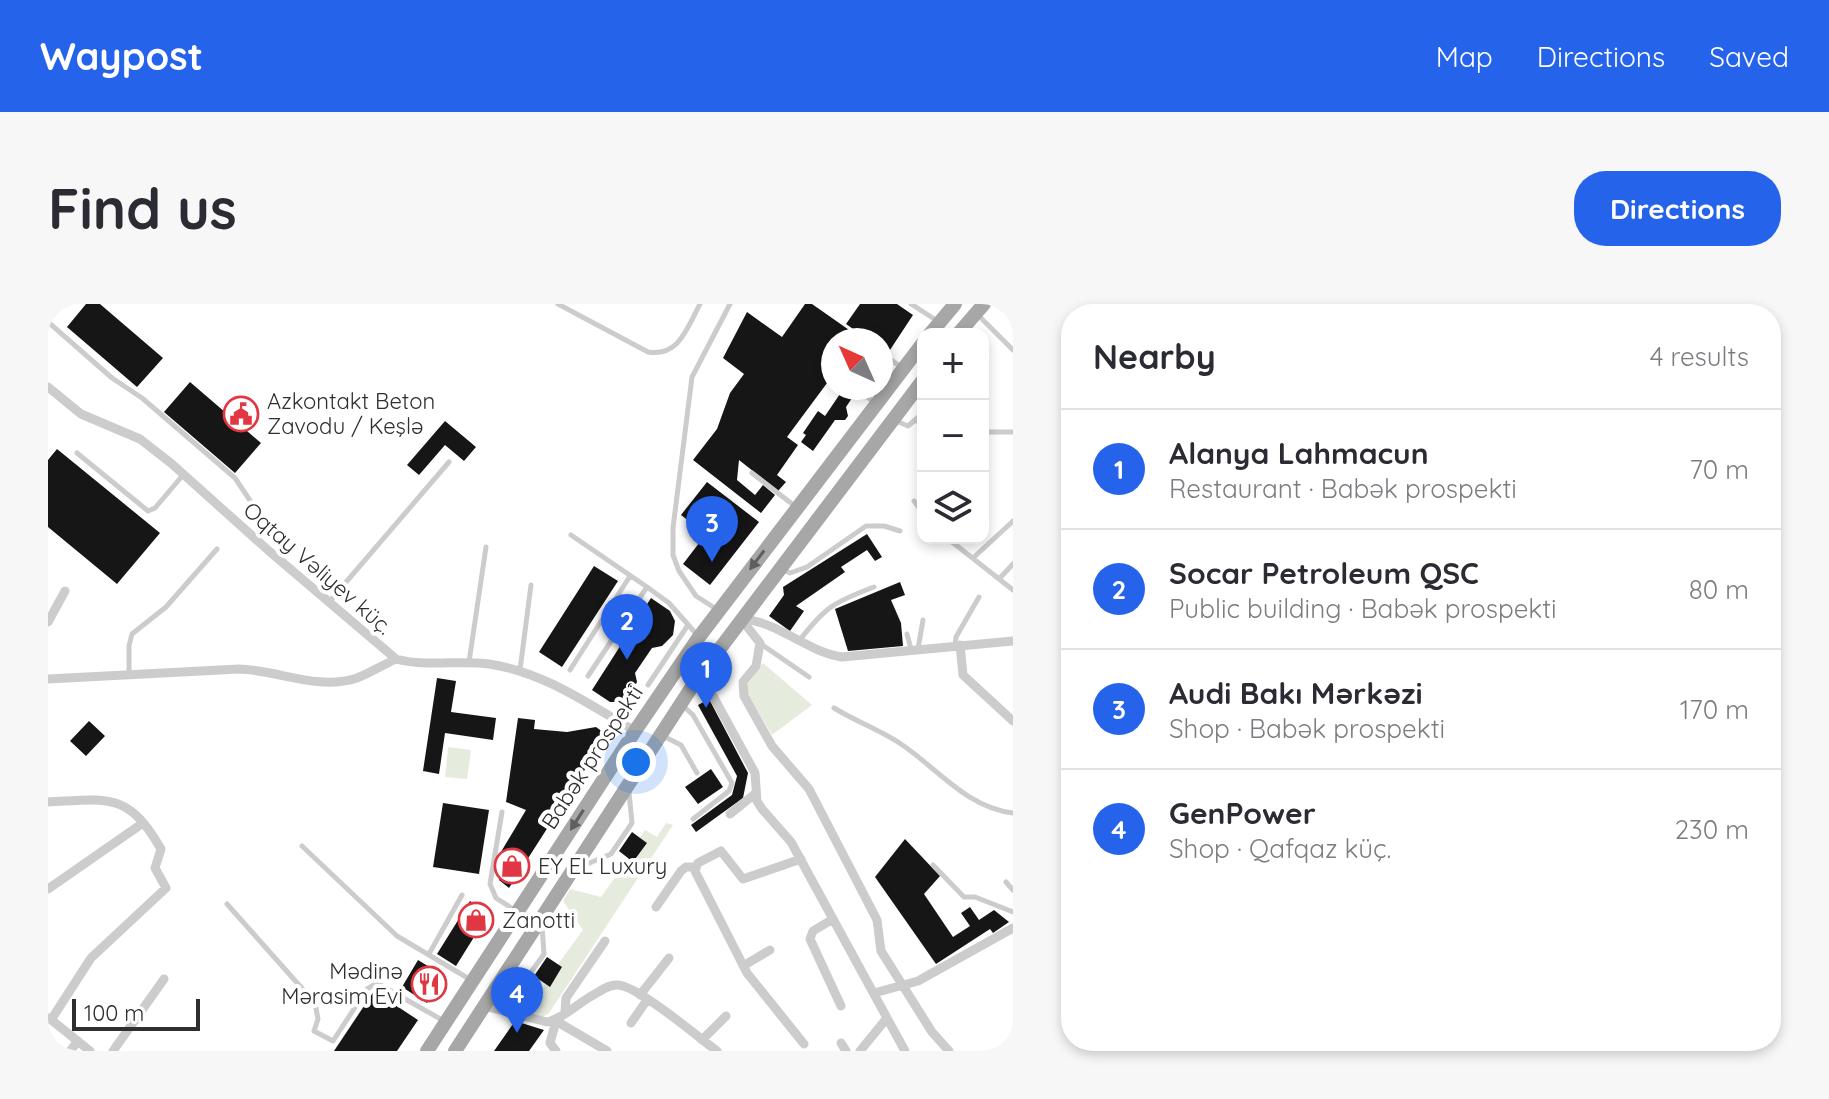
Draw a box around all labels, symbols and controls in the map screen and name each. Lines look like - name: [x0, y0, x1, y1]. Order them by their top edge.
- text: Waypost: [40, 32, 203, 80]
- text: Map: [1436, 39, 1493, 74]
- text: Directions: [1537, 39, 1665, 74]
- text: Saved: [1709, 39, 1789, 74]
- button: Directions: [1574, 171, 1781, 246]
- text: Find us: [48, 173, 237, 243]
- north arrow: [821, 328, 893, 400]
- map controls: [917, 328, 989, 544]
- button: +: [917, 328, 989, 400]
- text: Nearby: [1093, 335, 1216, 378]
- text: 4 results: [1650, 340, 1749, 373]
- place label: Azkontakt Beton Zavodu / Keşlə: [267, 387, 435, 440]
- public building icon: Azkontakt Beton Zavodu / Keşlə: [222, 395, 260, 433]
- button: −: [917, 400, 989, 472]
- text: Alanya Lahmacun: [1169, 434, 1429, 472]
- text: 1: [1114, 453, 1124, 486]
- text: 70 m: [1689, 453, 1749, 486]
- button: layers: [917, 472, 989, 544]
- text: Restaurant · Babək prospekti: [1169, 472, 1517, 505]
- street label: Oqtay Vəliyev küç.: [238, 496, 398, 640]
- pin: 3: [686, 496, 738, 562]
- one-way arrow: [749, 550, 765, 571]
- text: Socar Petroleum QSC: [1169, 554, 1479, 592]
- text: 2: [1112, 573, 1126, 606]
- text: 80 m: [1689, 573, 1749, 606]
- text: Public building · Babək prospekti: [1169, 592, 1557, 625]
- pin: 2: [601, 594, 653, 660]
- pin: 1: [680, 642, 732, 708]
- text: Audi Bakı Mərkəzi: [1169, 674, 1423, 712]
- street label: Babək prospekti: [535, 680, 649, 834]
- text: 3: [1112, 693, 1126, 726]
- text: 170 m: [1680, 693, 1749, 726]
- text: Shop · Babək prospekti: [1169, 712, 1445, 745]
- your location: [616, 742, 656, 782]
- text: GenPower: [1169, 794, 1316, 832]
- one-way arrow: [569, 810, 584, 831]
- text: 4: [1111, 813, 1127, 846]
- text: 230 m: [1675, 813, 1749, 846]
- text: Shop · Qafqaz küç.: [1169, 832, 1391, 865]
- shop icon: EY EL Luxury: [493, 847, 531, 885]
- place label: EY EL Luxury: [538, 852, 667, 880]
- shop icon: Zanotti: [457, 901, 495, 939]
- place label: Zanotti: [502, 906, 575, 934]
- place label: Mədinə Mərasim Evi: [281, 957, 403, 1010]
- restaurant icon: Mədinə Mərasim Evi: [410, 965, 448, 1003]
- pin: 4: [491, 967, 543, 1033]
- scale bar: [72, 995, 200, 1031]
- text: 100 m: [84, 999, 144, 1027]

